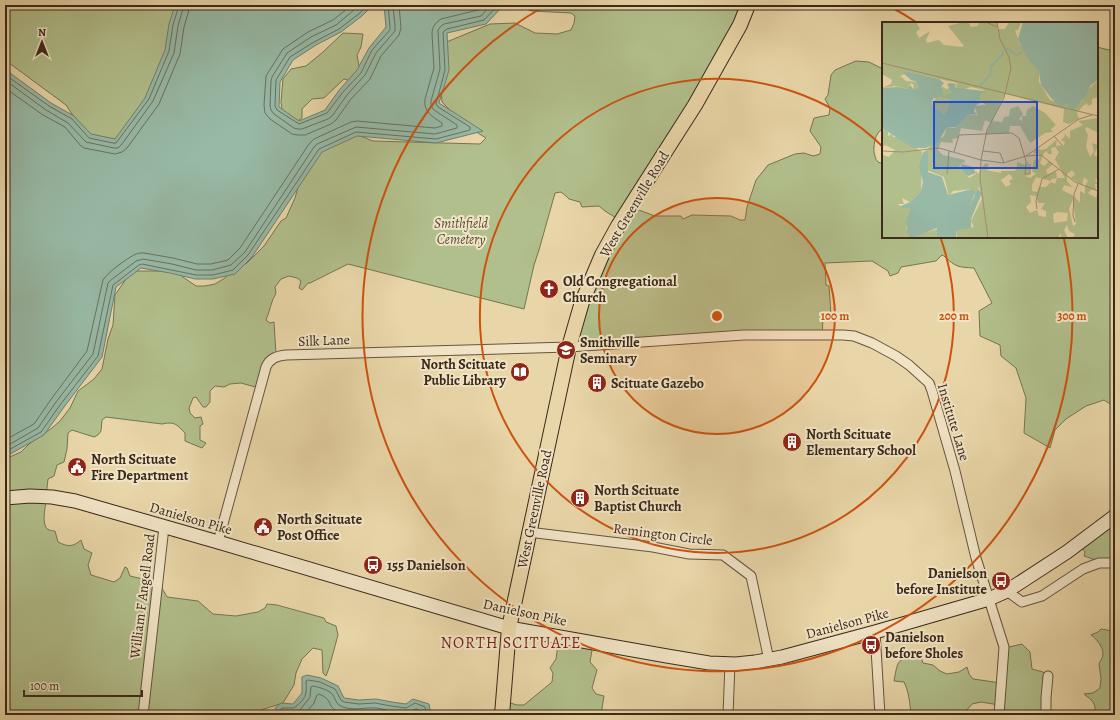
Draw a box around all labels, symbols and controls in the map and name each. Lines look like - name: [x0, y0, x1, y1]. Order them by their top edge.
- north arrow: [22, 22, 62, 62]
- inset map: [882, 22, 1098, 238]
- text: N: [38, 25, 46, 40]
- street label: West Greenville Road: [595, 147, 674, 262]
- park label: Smithfield Cemetery: [434, 214, 489, 249]
- place label: Old Congregational Church: [563, 272, 677, 307]
- church icon: Old Congregational Church: [538, 278, 560, 300]
- text: 100 m: [821, 308, 849, 324]
- text: 200 m: [939, 308, 969, 324]
- text: 300 m: [1057, 308, 1087, 324]
- centre of rings: [710, 309, 724, 323]
- street label: Silk Lane: [298, 330, 350, 351]
- place label: Smithville Seminary: [580, 333, 640, 368]
- school or university icon: Smithville Seminary: [555, 339, 577, 361]
- place label: North Scituate Public Library: [421, 355, 507, 390]
- library icon: North Scituate Public Library: [509, 361, 531, 383]
- building icon: Scituate Gazebo: [586, 372, 608, 394]
- place label: Scituate Gazebo: [611, 374, 704, 393]
- street label: Institute Lane: [933, 381, 974, 463]
- place label: North Scituate Elementary School: [806, 425, 916, 460]
- building icon: North Scituate Elementary School: [781, 431, 803, 453]
- street label: West Greenville Road: [512, 448, 556, 571]
- place label: North Scituate Fire Department: [91, 450, 189, 485]
- public building icon: North Scituate Fire Department: [66, 456, 88, 478]
- place label: North Scituate Baptist Church: [594, 481, 682, 516]
- building icon: North Scituate Baptist Church: [569, 487, 591, 509]
- street label: Danielson Pike: [147, 498, 234, 539]
- place label: North Scituate Post Office: [277, 510, 363, 545]
- public building icon: North Scituate Post Office: [252, 516, 274, 538]
- street label: Remington Circle: [612, 519, 714, 550]
- street label: William F Angell Road: [125, 532, 160, 661]
- bus stop icon: 155 Danielson: [362, 554, 384, 576]
- place label: 155 Danielson: [387, 556, 466, 575]
- place label: Danielson before Institute: [895, 564, 988, 599]
- bus stop icon: Danielson before Institute: [990, 570, 1012, 592]
- street label: Danielson Pike: [481, 594, 569, 631]
- street label: Danielson Pike: [804, 603, 891, 644]
- place label: Danielson before Sholes: [884, 628, 963, 663]
- district label: NORTH SCITUATE: [441, 632, 581, 654]
- bus stop icon: Danielson before Sholes: [860, 634, 882, 656]
- scale bar: [24, 672, 142, 698]
- text: 100 m: [30, 678, 59, 694]

